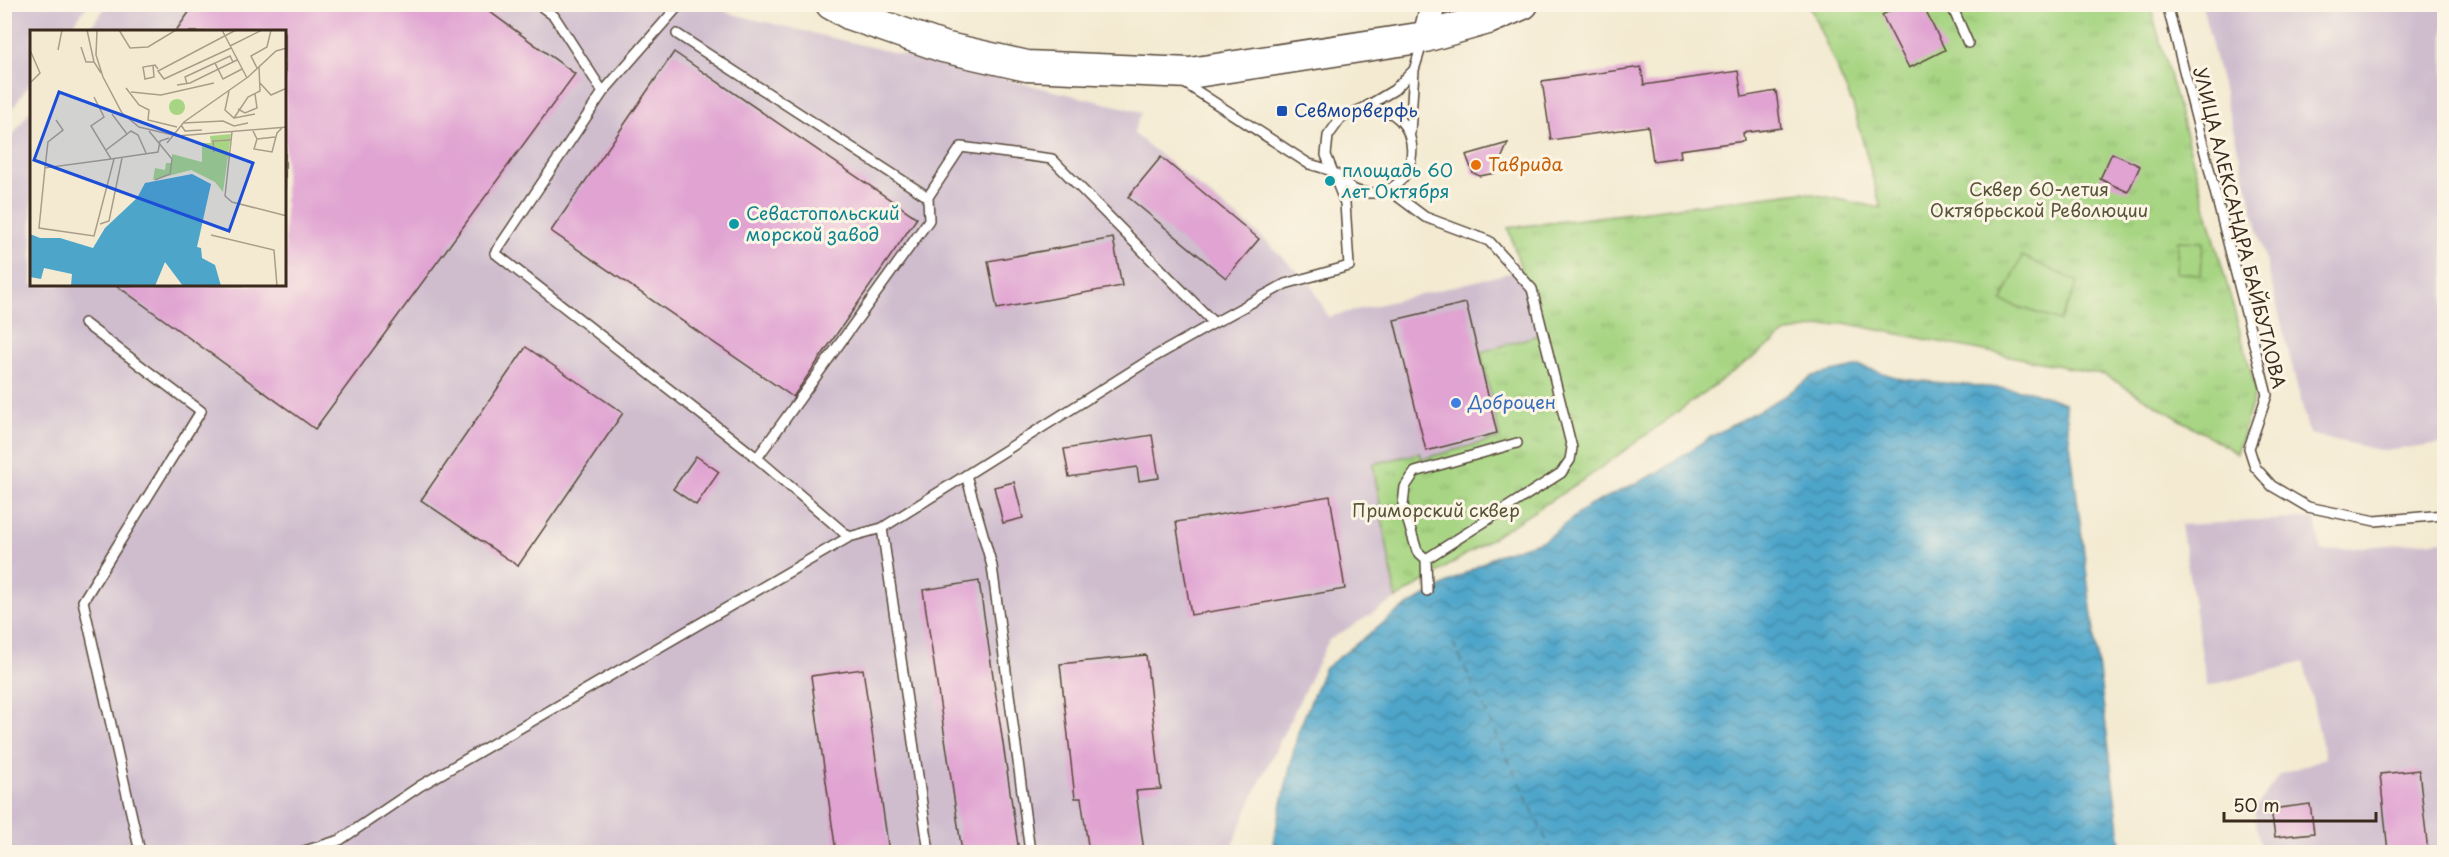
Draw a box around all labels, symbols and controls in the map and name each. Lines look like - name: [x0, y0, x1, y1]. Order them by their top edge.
- inset map: [30, 30, 286, 286]
- street label: УЛИЦА АЛЕКСАНДРА БАЙБУТЛОВА: [2187, 64, 2294, 391]
- place label: Севморверфь: [1294, 96, 1418, 123]
- marker: Севморверфь: [1275, 104, 1289, 118]
- place label: Таврида: [1488, 150, 1564, 177]
- place label: площадь 60 лет Октября: [1341, 156, 1453, 204]
- marker: Таврида: [1469, 158, 1483, 172]
- marker: площадь 60 лет Октября: [1323, 174, 1337, 188]
- park label: Сквер 60-летия Октябрьской Революции: [1930, 175, 2148, 223]
- place label: Севастопольский морской завод: [746, 199, 900, 247]
- marker: Севастопольский морской завод: [727, 217, 741, 231]
- place label: Доброцен: [1467, 388, 1556, 415]
- marker: Доброцен: [1449, 396, 1463, 410]
- park label: Приморский сквер: [1352, 496, 1520, 523]
- scale bar: [2224, 785, 2376, 823]
- text: 50 m: [2233, 791, 2280, 818]

